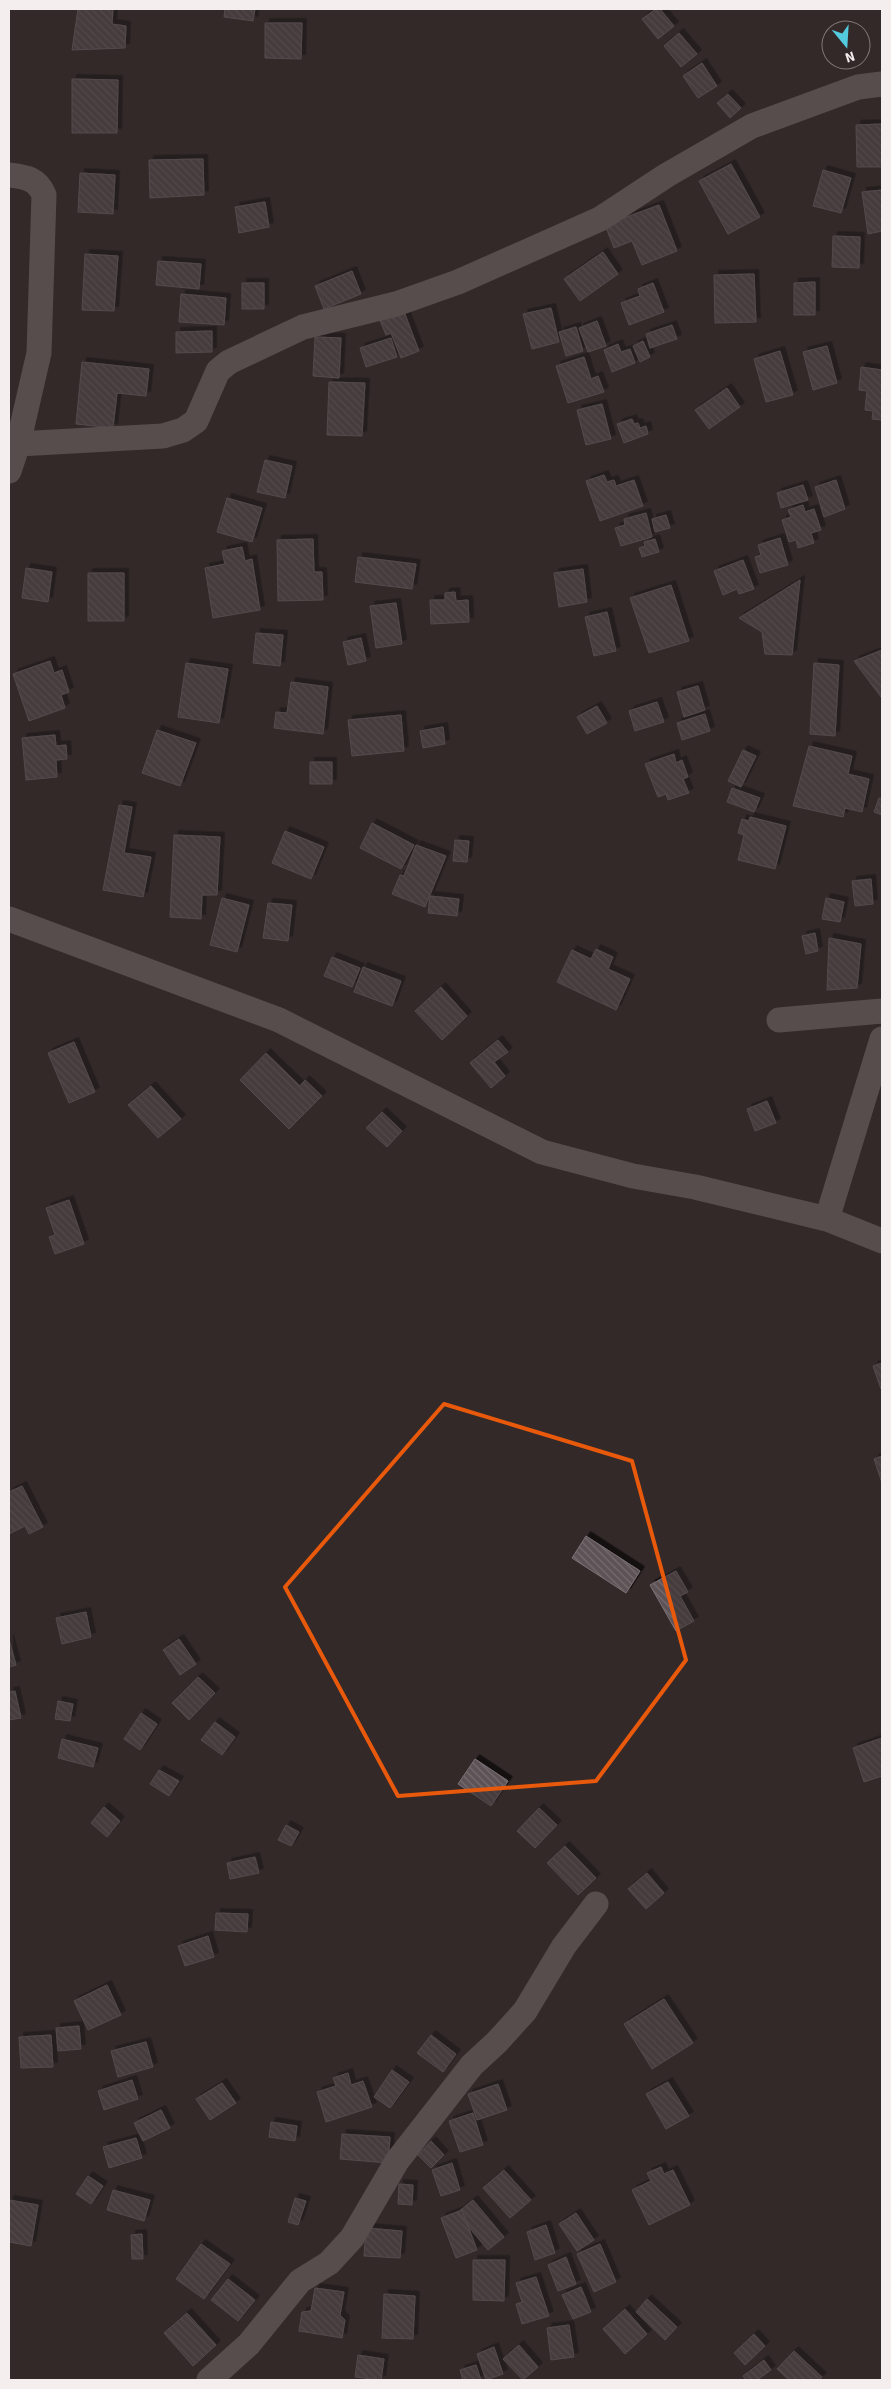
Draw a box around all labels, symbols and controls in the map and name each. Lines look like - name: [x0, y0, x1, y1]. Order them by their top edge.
- north arrow: [821, 20, 871, 70]
- text: N: [842, 45, 857, 67]

